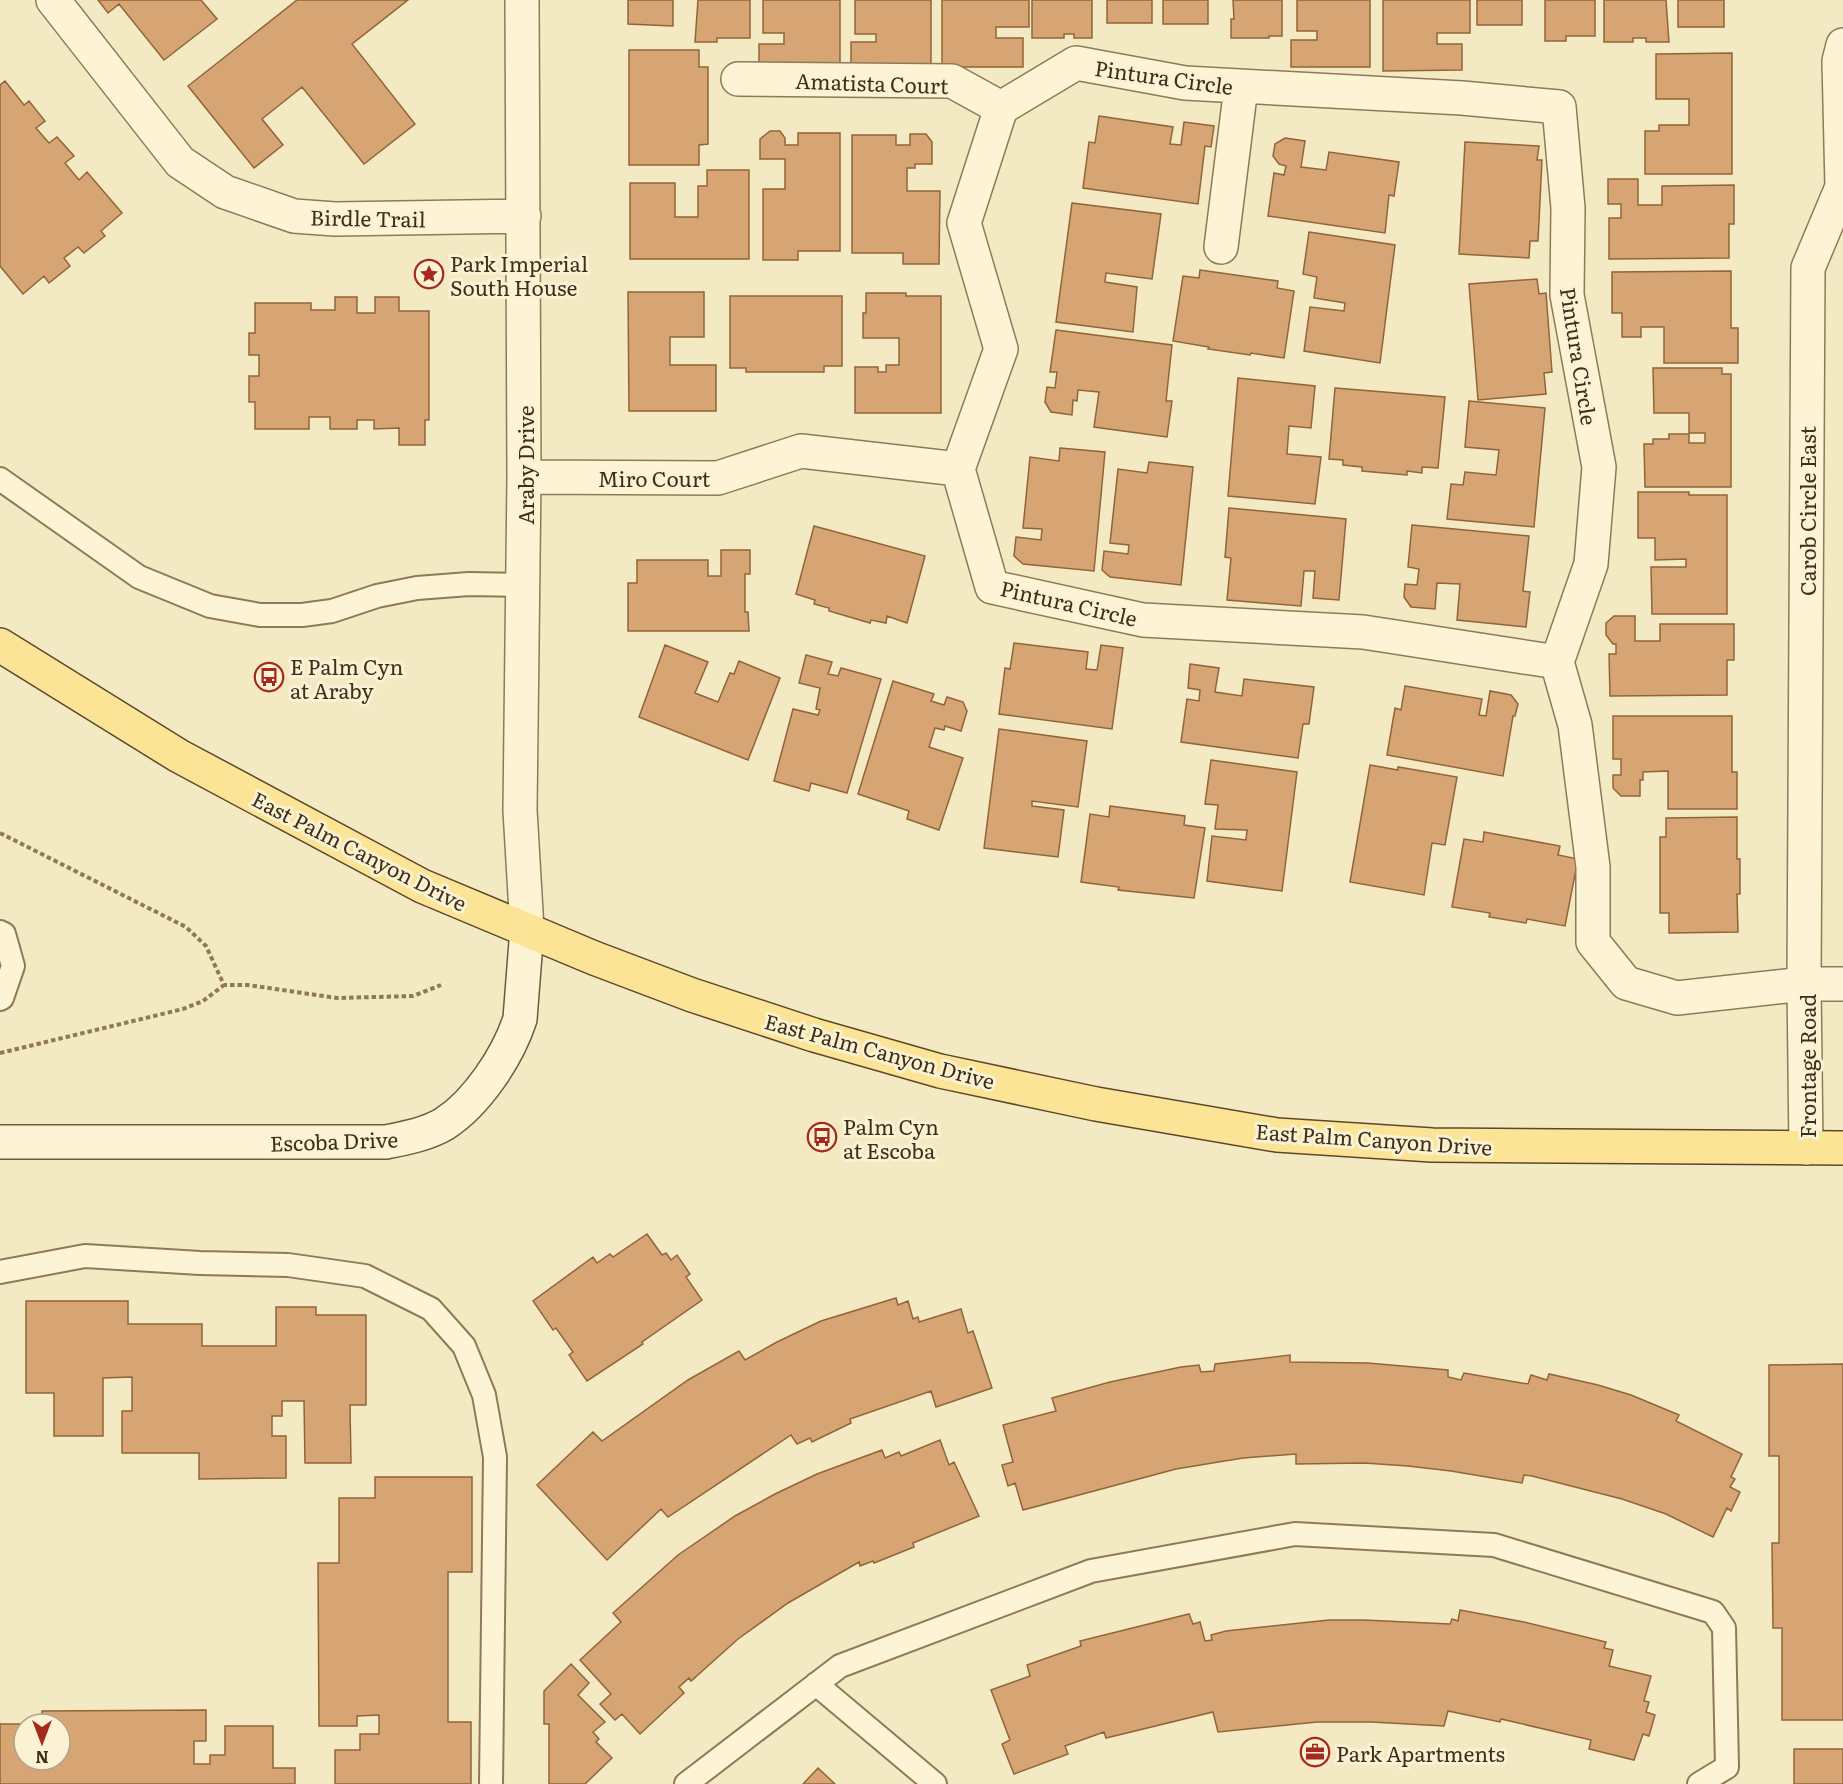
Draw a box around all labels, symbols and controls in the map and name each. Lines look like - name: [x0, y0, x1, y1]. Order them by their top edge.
- street label: Pintura Circle: [1093, 51, 1235, 101]
- street label: Amatista Court: [795, 64, 950, 100]
- street label: Birdle Trail: [310, 200, 426, 234]
- place label: Park Imperial South House: [450, 247, 588, 302]
- place icon: Park Imperial South House: [413, 258, 445, 290]
- street label: Pintura Circle: [1554, 285, 1606, 427]
- street label: Araby Drive: [509, 405, 540, 525]
- street label: Carob Circle East: [1791, 426, 1822, 596]
- street label: Miro Court: [598, 462, 711, 493]
- street label: Pintura Circle: [998, 571, 1140, 633]
- place label: E Palm Cyn at Araby: [290, 650, 403, 705]
- bus stop icon: E Palm Cyn at Araby: [253, 661, 285, 693]
- street label: East Palm Canyon Drive: [247, 782, 473, 918]
- street label: Frontage Road: [1791, 994, 1822, 1138]
- street label: East Palm Canyon Drive: [761, 1004, 999, 1096]
- place label: Palm Cyn at Escoba: [843, 1110, 939, 1165]
- street label: East Palm Canyon Drive: [1255, 1114, 1493, 1162]
- bus stop icon: Palm Cyn at Escoba: [806, 1121, 838, 1153]
- street label: Escoba Drive: [269, 1122, 399, 1158]
- north arrow: [12, 1712, 72, 1772]
- office icon: Park Apartments: [1299, 1736, 1331, 1768]
- place label: Park Apartments: [1336, 1737, 1505, 1768]
- text: N: [35, 1746, 49, 1770]

